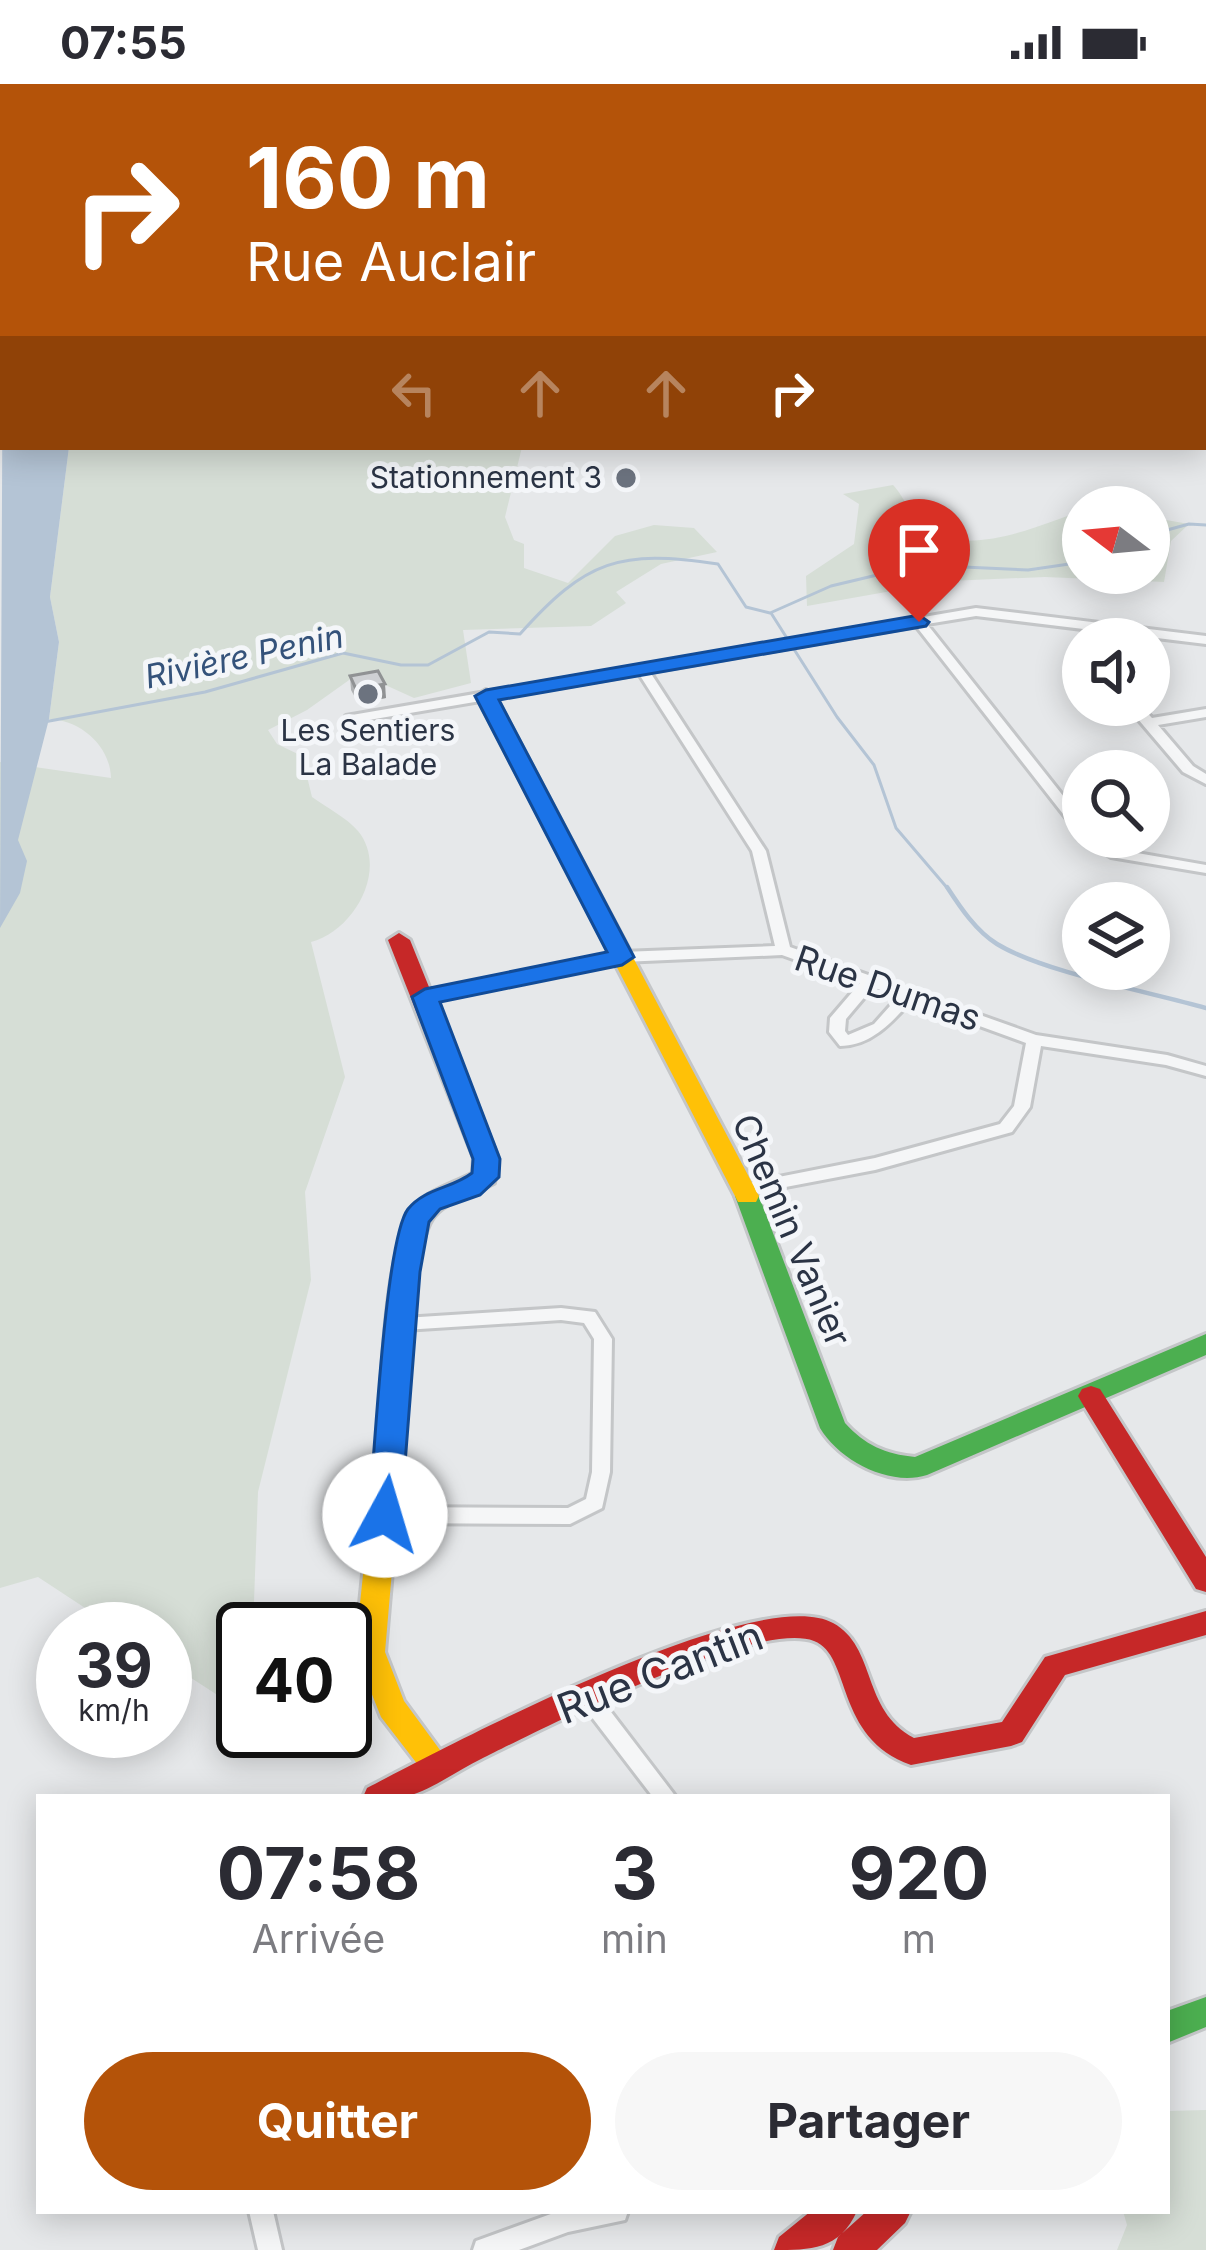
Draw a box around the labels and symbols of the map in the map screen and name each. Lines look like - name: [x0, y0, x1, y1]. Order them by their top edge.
- place label: Stationnement 3: [370, 459, 602, 495]
- marker: Stationnement 3: [613, 465, 639, 491]
- north arrow: [1062, 486, 1170, 594]
- pin: [868, 499, 970, 622]
- water label: Rivière Penin: [141, 615, 347, 697]
- marker: Les Sentiers La Balade: [355, 681, 381, 707]
- place label: Les Sentiers La Balade: [281, 712, 455, 782]
- street label: Rue Dumas: [789, 936, 987, 1040]
- street label: Chemin Vanier: [723, 1107, 861, 1353]
- position arrow: [322, 1452, 448, 1578]
- speed limit sign: 40: [216, 1602, 372, 1758]
- street label: Rue Cantin: [550, 1609, 770, 1734]

